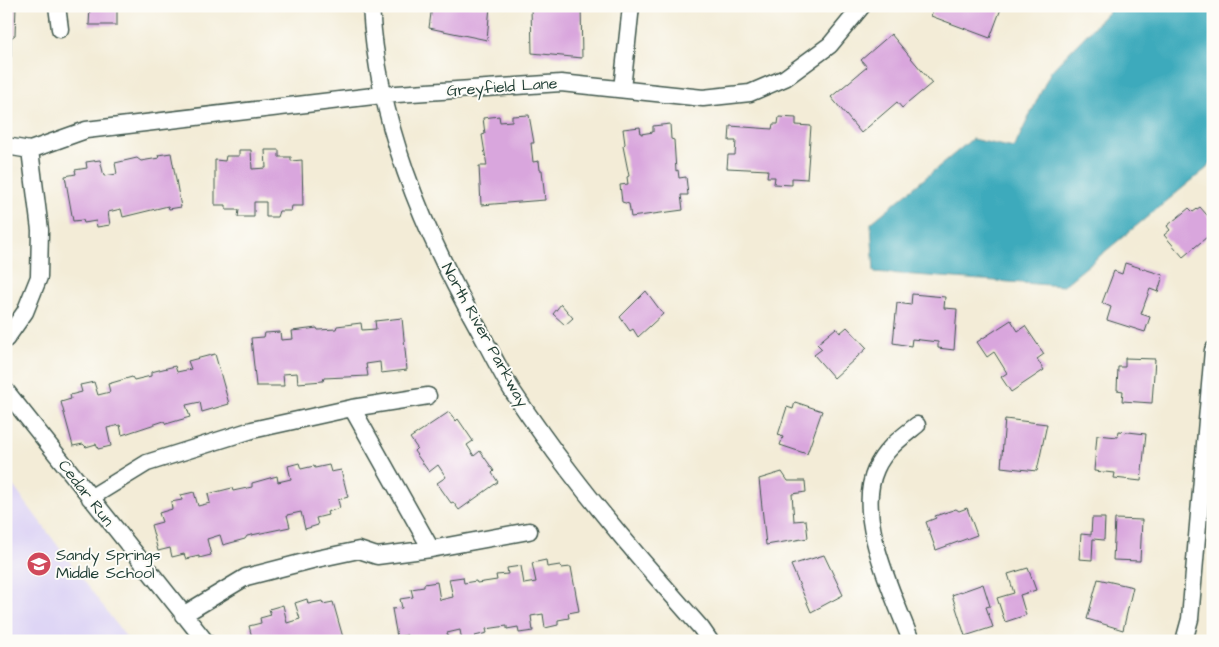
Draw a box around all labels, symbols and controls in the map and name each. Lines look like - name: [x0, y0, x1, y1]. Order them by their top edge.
- street label: Greyfield Lane: [446, 72, 559, 103]
- street label: North River Parkway: [435, 259, 534, 412]
- street label: Cedar Run: [53, 455, 119, 531]
- place label: Sandy Springs Middle School: [56, 544, 161, 584]
- school or university icon: Sandy Springs Middle School: [26, 551, 52, 577]

